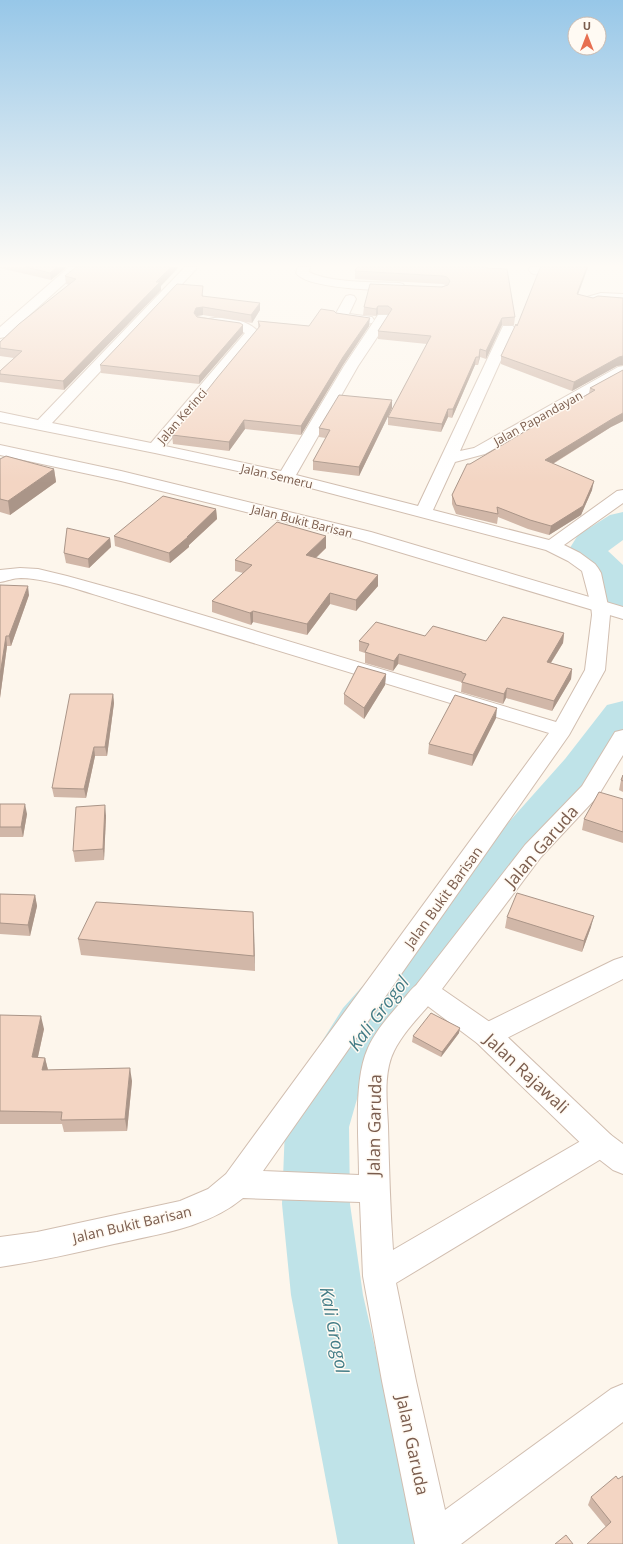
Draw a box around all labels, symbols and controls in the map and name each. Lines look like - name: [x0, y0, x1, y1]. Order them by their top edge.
- north arrow: [567, 16, 607, 56]
- text: U: [583, 18, 591, 33]
- street label: Jalan Kerinci: [153, 385, 211, 448]
- street label: Jalan Papandayan: [490, 386, 586, 450]
- street label: Jalan Semeru: [238, 459, 315, 493]
- street label: Jalan Bukit Barisan: [249, 500, 355, 542]
- street label: Jalan Garuda: [498, 800, 583, 893]
- street label: Jalan Bukit Barisan: [398, 842, 486, 953]
- water label: Kali Grogol: [342, 970, 414, 1055]
- street label: Jalan Rajawali: [478, 1027, 574, 1118]
- street label: Jalan Garuda: [362, 1074, 386, 1178]
- street label: Jalan Bukit Barisan: [69, 1201, 193, 1247]
- water label: Kali Grogol: [315, 1285, 355, 1376]
- street label: Jalan Garuda: [391, 1391, 435, 1497]

